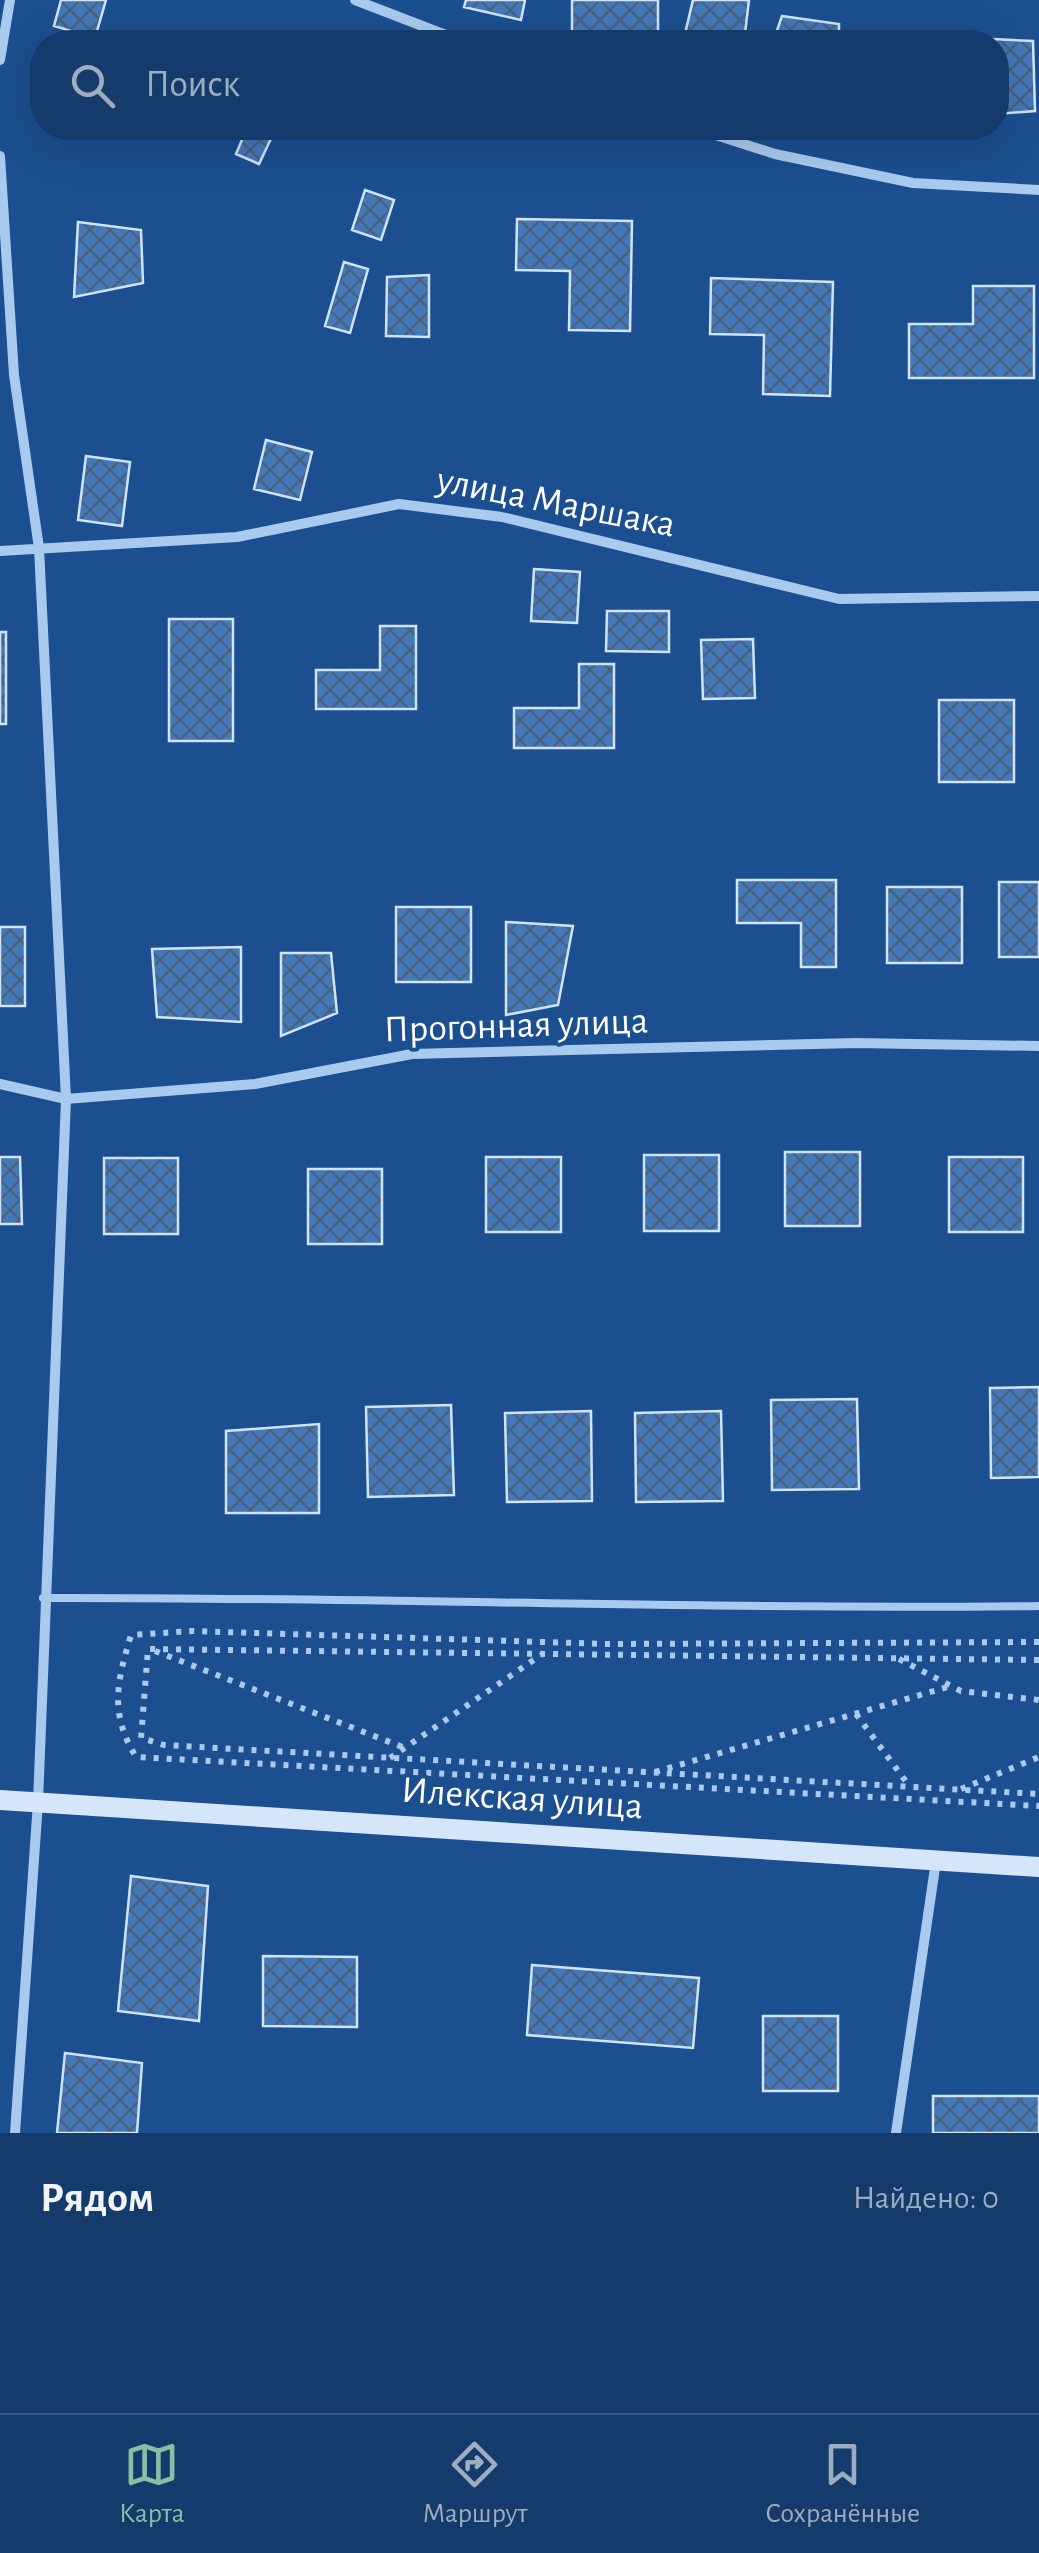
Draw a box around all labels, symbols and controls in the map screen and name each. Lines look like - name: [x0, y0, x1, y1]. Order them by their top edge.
- search box: [30, 30, 1009, 140]
- icon: search: [65, 58, 120, 113]
- text: Поиск: [145, 66, 240, 104]
- street label: улица Маршака: [433, 461, 678, 545]
- street label: Прогонная улица: [383, 1002, 649, 1050]
- street label: Илекская улица: [400, 1772, 644, 1826]
- text: Рядом: [40, 2177, 154, 2219]
- text: Найдено: 0: [853, 2182, 999, 2214]
- tab: Карта: [119, 2437, 185, 2531]
- tab: Маршрут: [422, 2437, 528, 2531]
- tab: Сохранённые: [765, 2437, 920, 2531]

